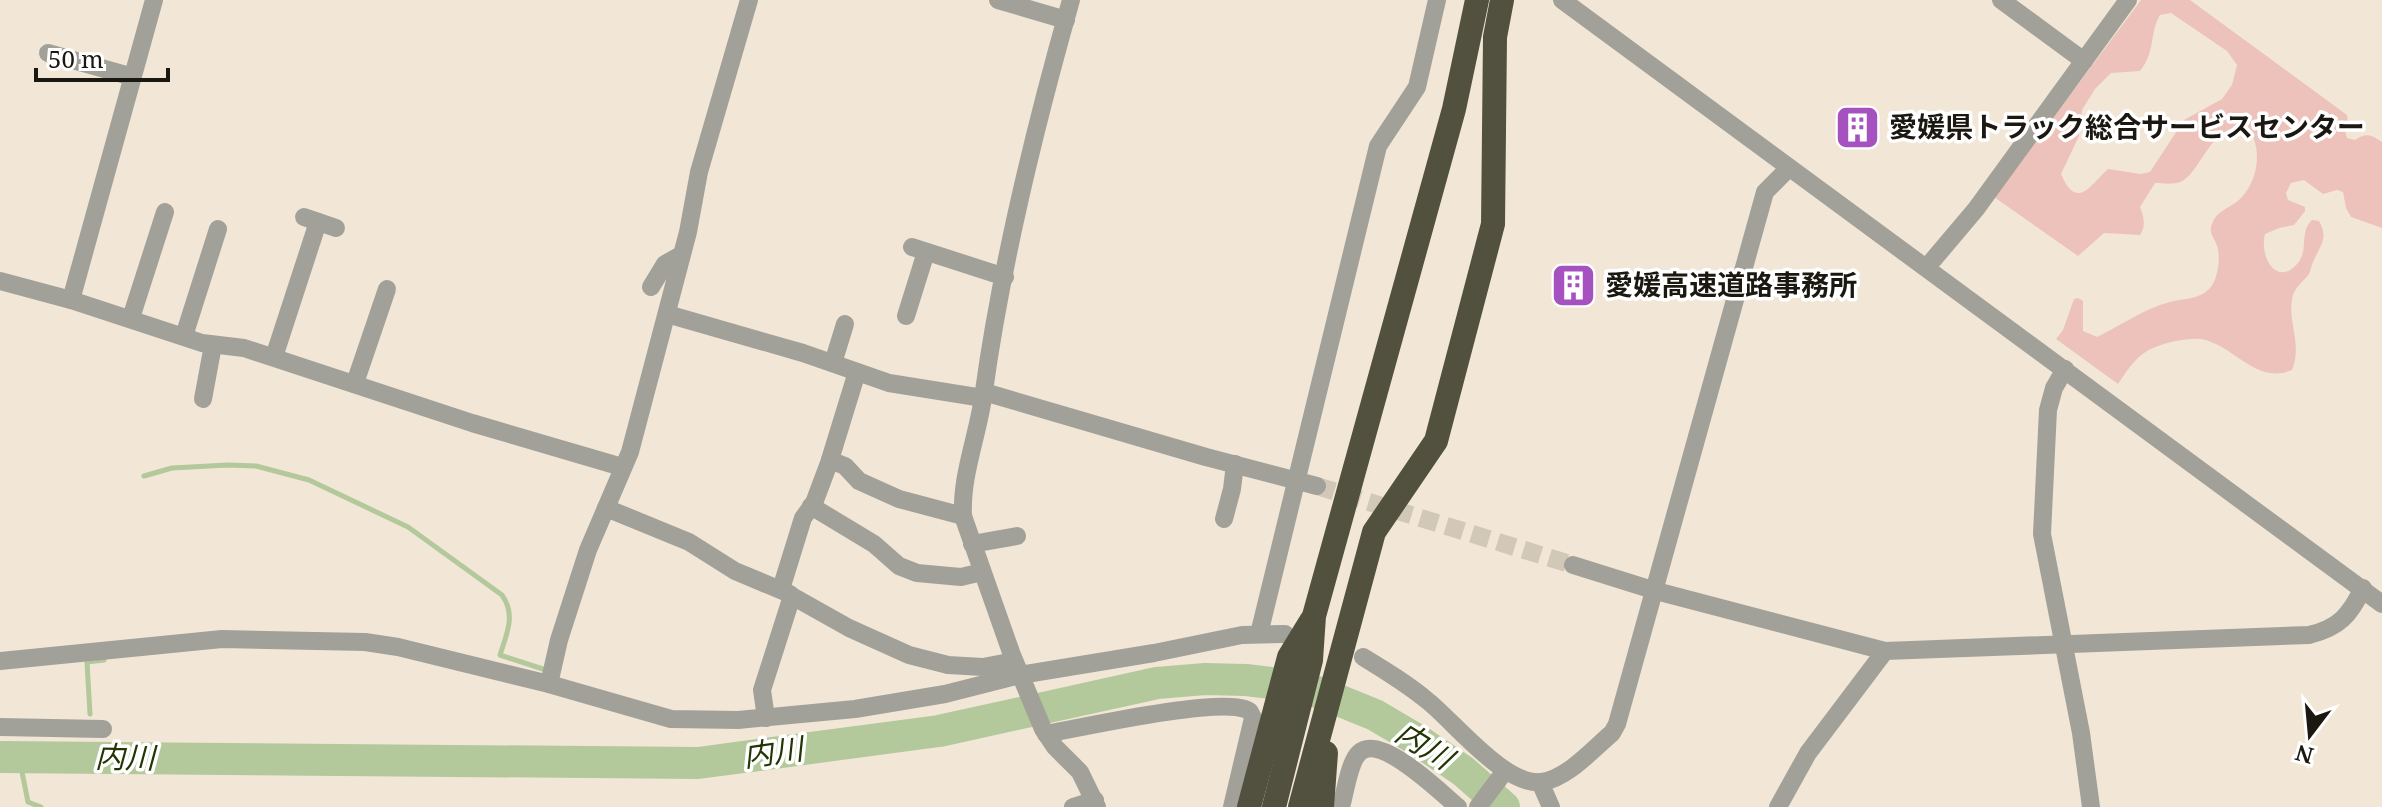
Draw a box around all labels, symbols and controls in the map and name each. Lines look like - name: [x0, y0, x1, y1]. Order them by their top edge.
- scale bar: [36, 32, 168, 82]
- text: 50 m: [48, 42, 104, 75]
- building icon: 愛媛県トラック総合サービスセンター: [1834, 103, 1882, 151]
- place label: 愛媛県トラック総合サービスセンター: [1889, 107, 2365, 145]
- building icon: 愛媛高速道路事務所: [1550, 261, 1598, 309]
- place label: 愛媛高速道路事務所: [1605, 265, 1857, 303]
- north arrow: [2270, 695, 2350, 775]
- water label: 内川: [1388, 711, 1464, 780]
- water label: 内川: [740, 727, 808, 776]
- water label: 内川: [95, 735, 158, 778]
- text: N: [2292, 738, 2317, 772]

